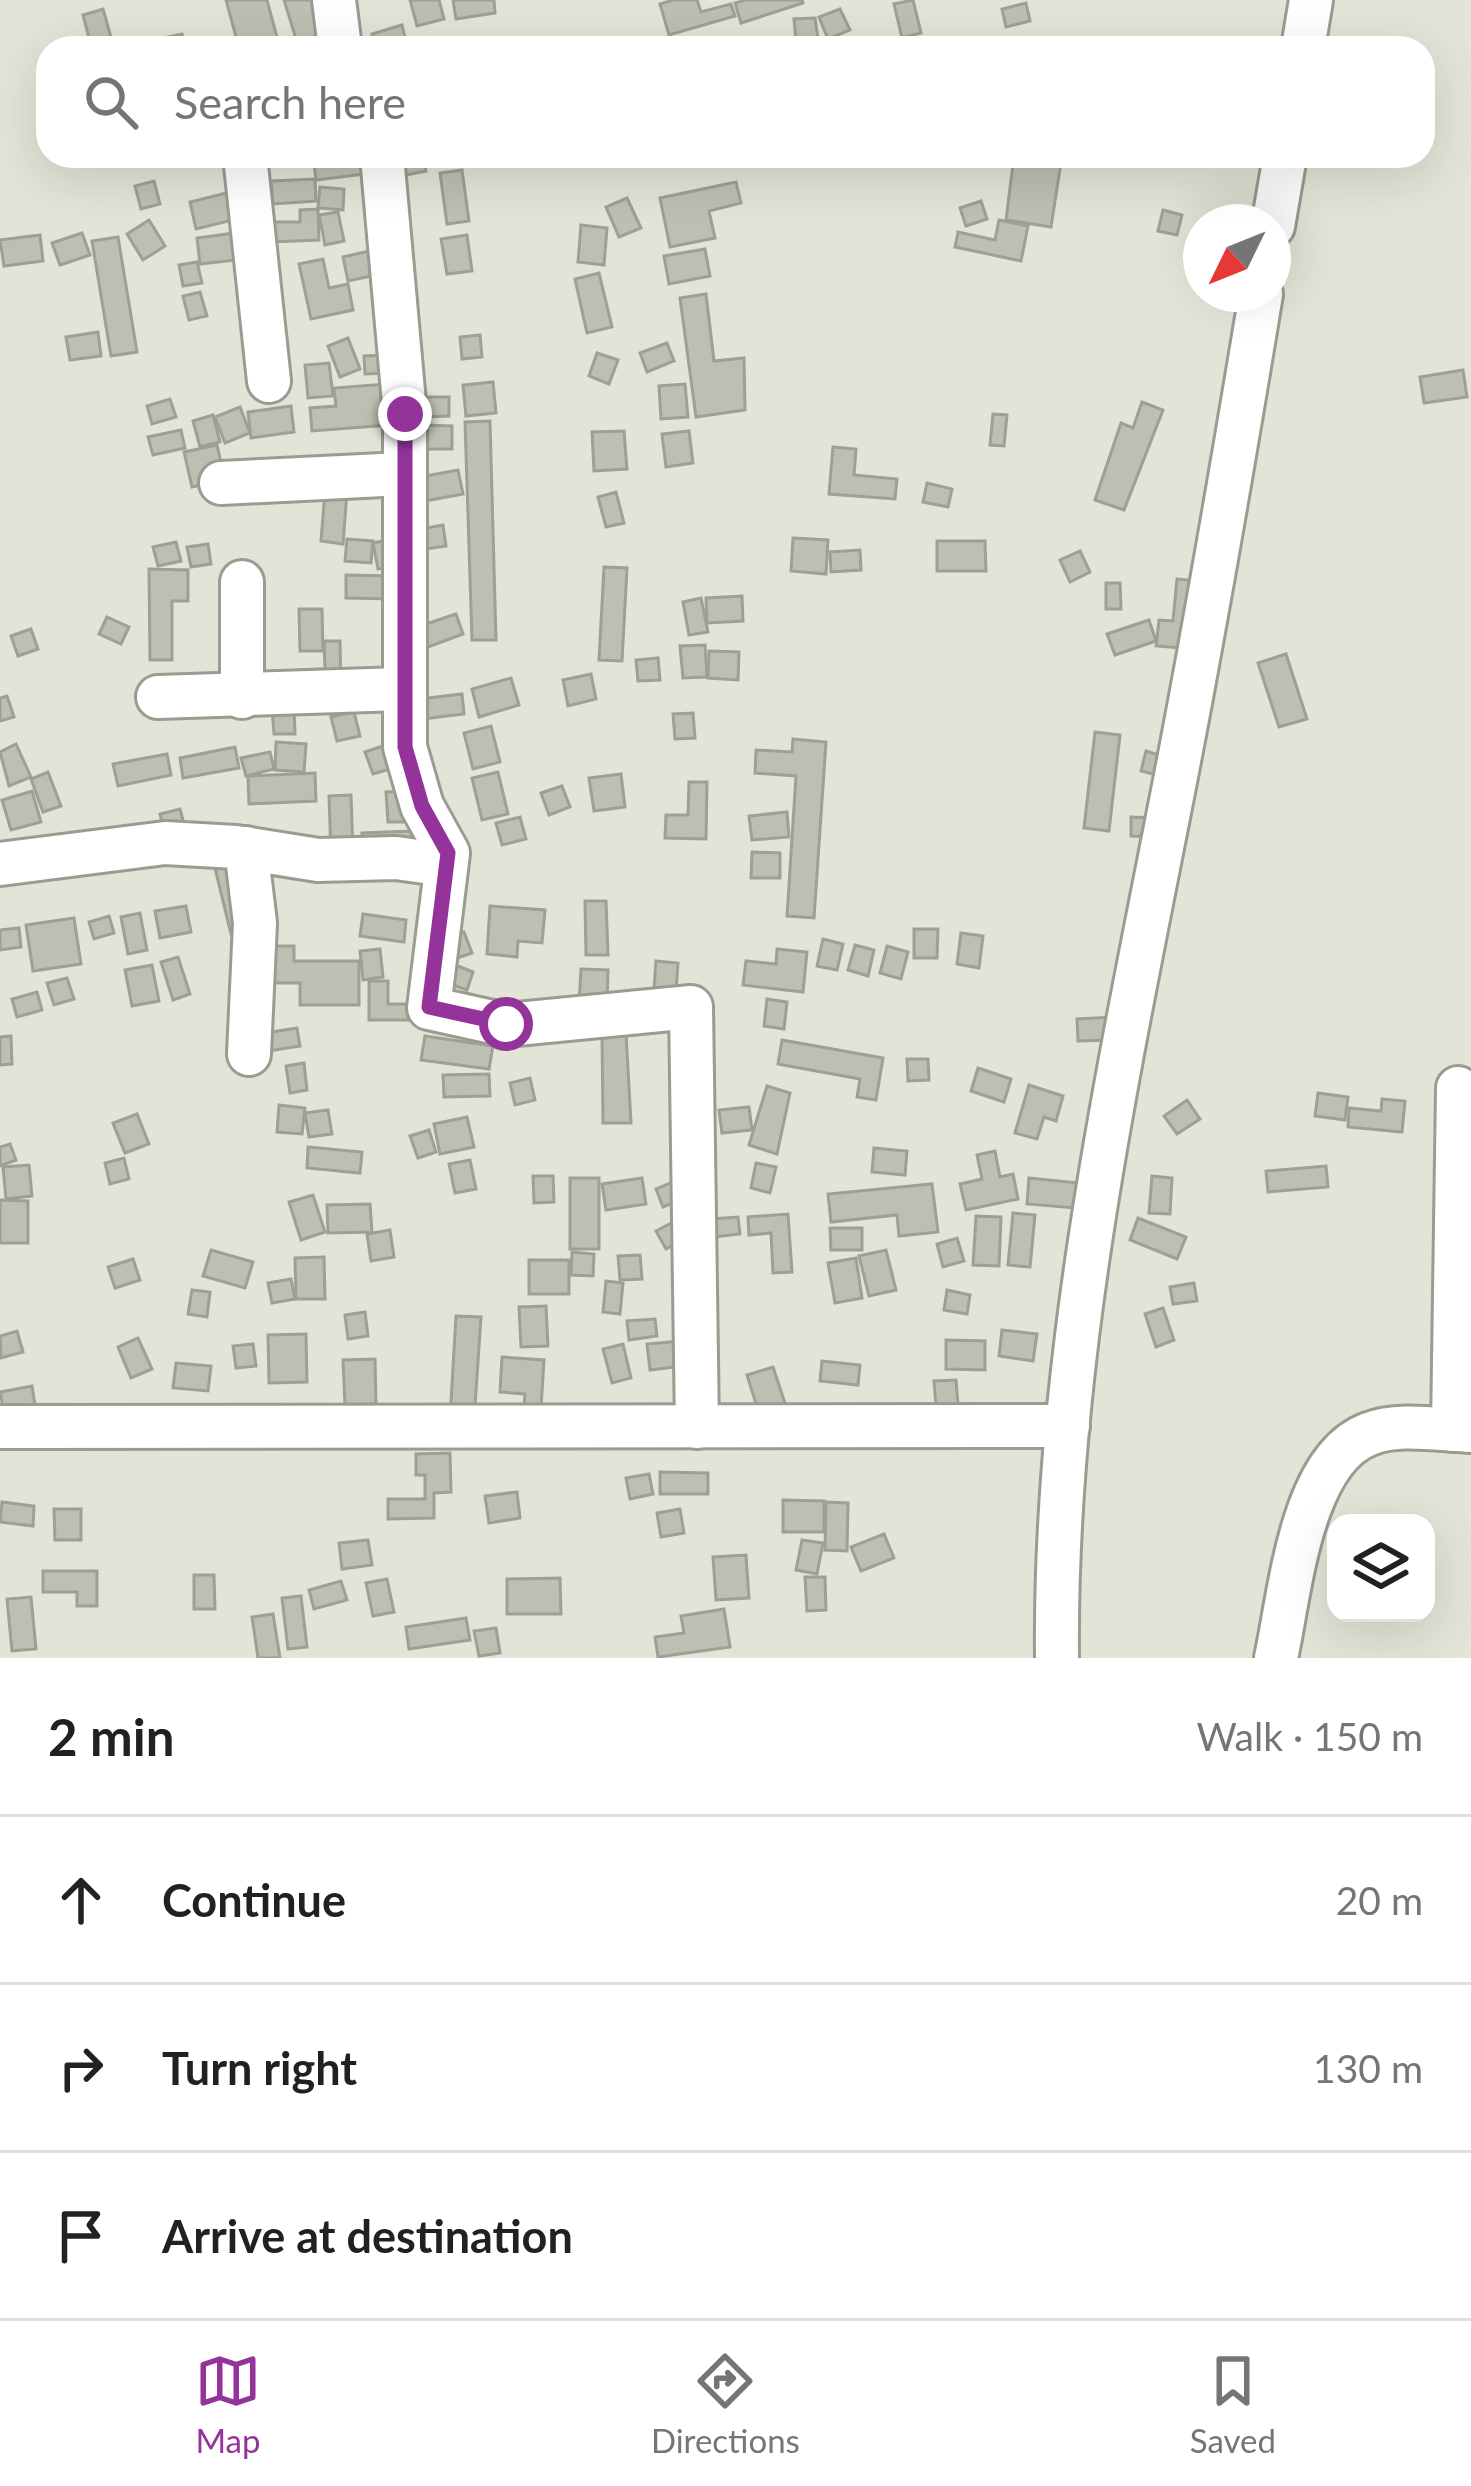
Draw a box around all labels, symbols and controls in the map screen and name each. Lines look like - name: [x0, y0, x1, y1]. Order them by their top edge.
- search box: [36, 36, 1435, 168]
- icon: search: [78, 69, 144, 135]
- text: Search here: [174, 75, 406, 129]
- north arrow: [1183, 204, 1291, 312]
- route end: [378, 387, 432, 441]
- route start: [479, 997, 533, 1051]
- map controls: [1327, 1514, 1435, 1622]
- button: layers: [1327, 1514, 1435, 1622]
- text: 2 min: [48, 1706, 174, 1767]
- text: Walk · 150 m: [1196, 1713, 1423, 1759]
- icon: ahead: [48, 1867, 114, 1933]
- text: Continue: [162, 1873, 346, 1927]
- text: 20 m: [1336, 1877, 1423, 1923]
- icon: right: [48, 2035, 114, 2101]
- text: Turn right: [162, 2041, 357, 2095]
- text: 130 m: [1313, 2045, 1423, 2091]
- icon: arrive: [48, 2203, 114, 2269]
- text: Arrive at destination: [162, 2209, 573, 2263]
- tab: Map: [195, 2348, 261, 2460]
- tab: Directions: [651, 2348, 800, 2460]
- tab: Saved: [1190, 2348, 1276, 2460]

